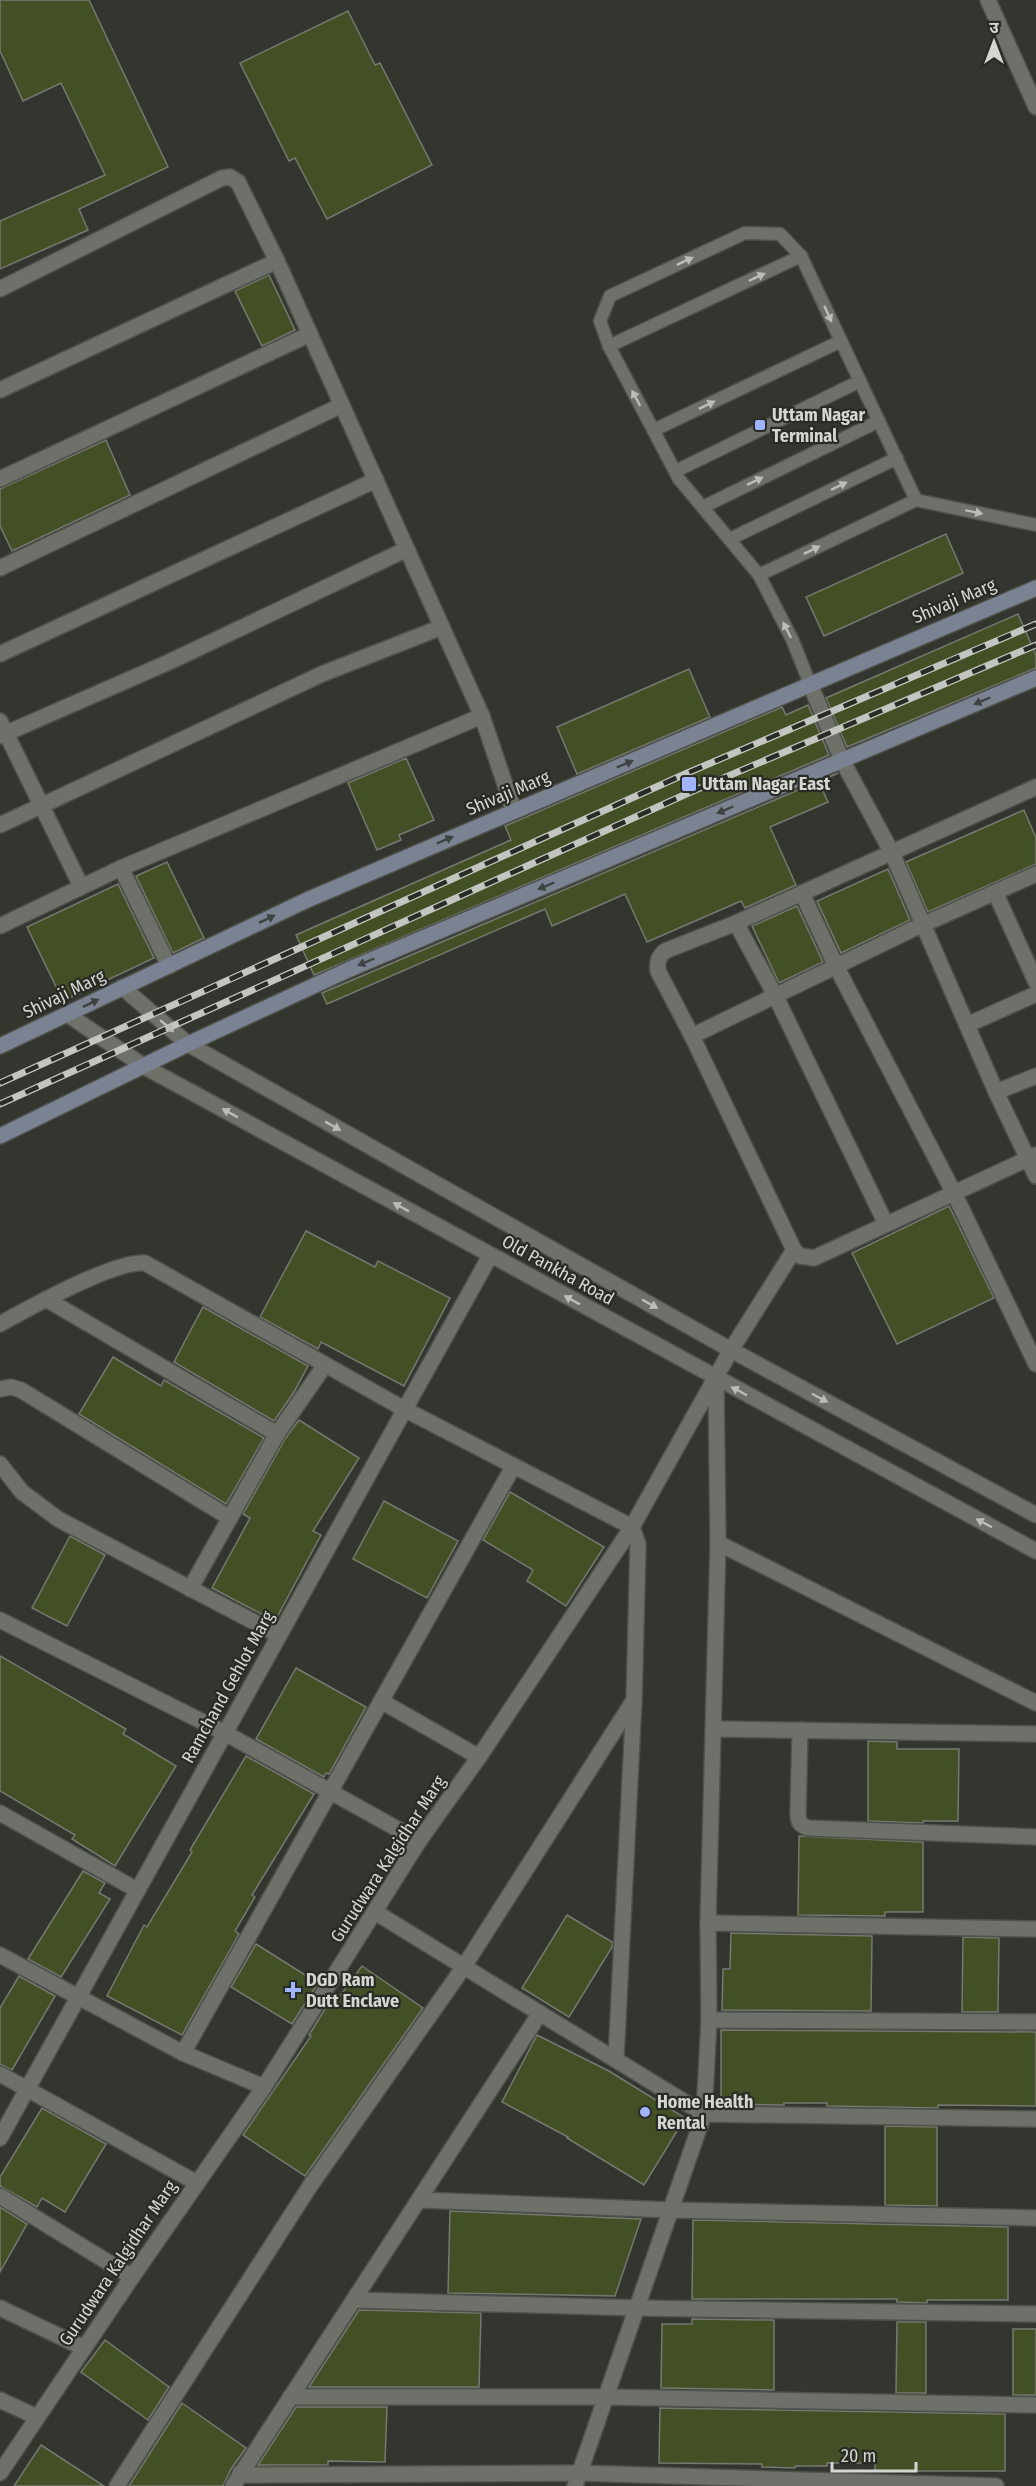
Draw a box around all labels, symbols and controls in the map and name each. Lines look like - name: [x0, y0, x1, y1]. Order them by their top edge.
- north arrow: [964, 12, 1024, 72]
- text: उ: [989, 18, 999, 37]
- one-way arrow: [677, 256, 694, 265]
- one-way arrow: [748, 272, 765, 281]
- one-way arrow: [824, 305, 833, 322]
- one-way arrow: [631, 389, 641, 406]
- one-way arrow: [698, 400, 715, 410]
- place label: Uttam Nagar Terminal: [772, 404, 866, 447]
- marker: Uttam Nagar Terminal: [753, 418, 767, 432]
- one-way arrow: [747, 476, 764, 486]
- one-way arrow: [831, 481, 848, 491]
- one-way arrow: [964, 508, 983, 517]
- one-way arrow: [803, 546, 820, 555]
- street label: Shivaji Marg: [909, 573, 1000, 628]
- one-way arrow: [783, 622, 792, 639]
- one-way arrow: [973, 696, 991, 706]
- one-way arrow: [616, 759, 634, 769]
- street label: Shivaji Marg: [463, 765, 554, 820]
- place label: Uttam Nagar East: [702, 773, 831, 795]
- marker: Uttam Nagar East: [680, 775, 698, 793]
- one-way arrow: [717, 805, 734, 814]
- one-way arrow: [437, 836, 454, 845]
- one-way arrow: [537, 882, 555, 891]
- one-way arrow: [258, 914, 275, 923]
- one-way arrow: [357, 957, 375, 967]
- street label: Shivaji Marg: [19, 964, 109, 1023]
- one-way arrow: [82, 998, 99, 1007]
- one-way arrow: [159, 1019, 175, 1032]
- one-way arrow: [221, 1108, 238, 1118]
- one-way arrow: [325, 1121, 342, 1131]
- one-way arrow: [392, 1202, 409, 1212]
- street label: Old Pankha Road: [498, 1230, 618, 1310]
- one-way arrow: [563, 1295, 580, 1305]
- one-way arrow: [641, 1299, 658, 1309]
- one-way arrow: [730, 1386, 747, 1396]
- one-way arrow: [812, 1393, 829, 1403]
- one-way arrow: [976, 1518, 993, 1528]
- street label: Ramchand Gehlot Marg: [177, 1607, 279, 1767]
- street label: Gurudwara Kalgidhar Marg: [326, 1771, 451, 1947]
- place label: DGD Ram Dutt Enclave: [306, 1969, 399, 2012]
- marker: DGD Ram Dutt Enclave: [284, 1981, 302, 1999]
- place label: Home Health Rental: [657, 2091, 753, 2134]
- marker: Home Health Rental: [638, 2105, 652, 2119]
- street label: Gurudwara Kalgidhar Marg: [54, 2176, 182, 2350]
- scale bar: [832, 2435, 916, 2473]
- text: 20 m: [841, 2445, 876, 2467]

